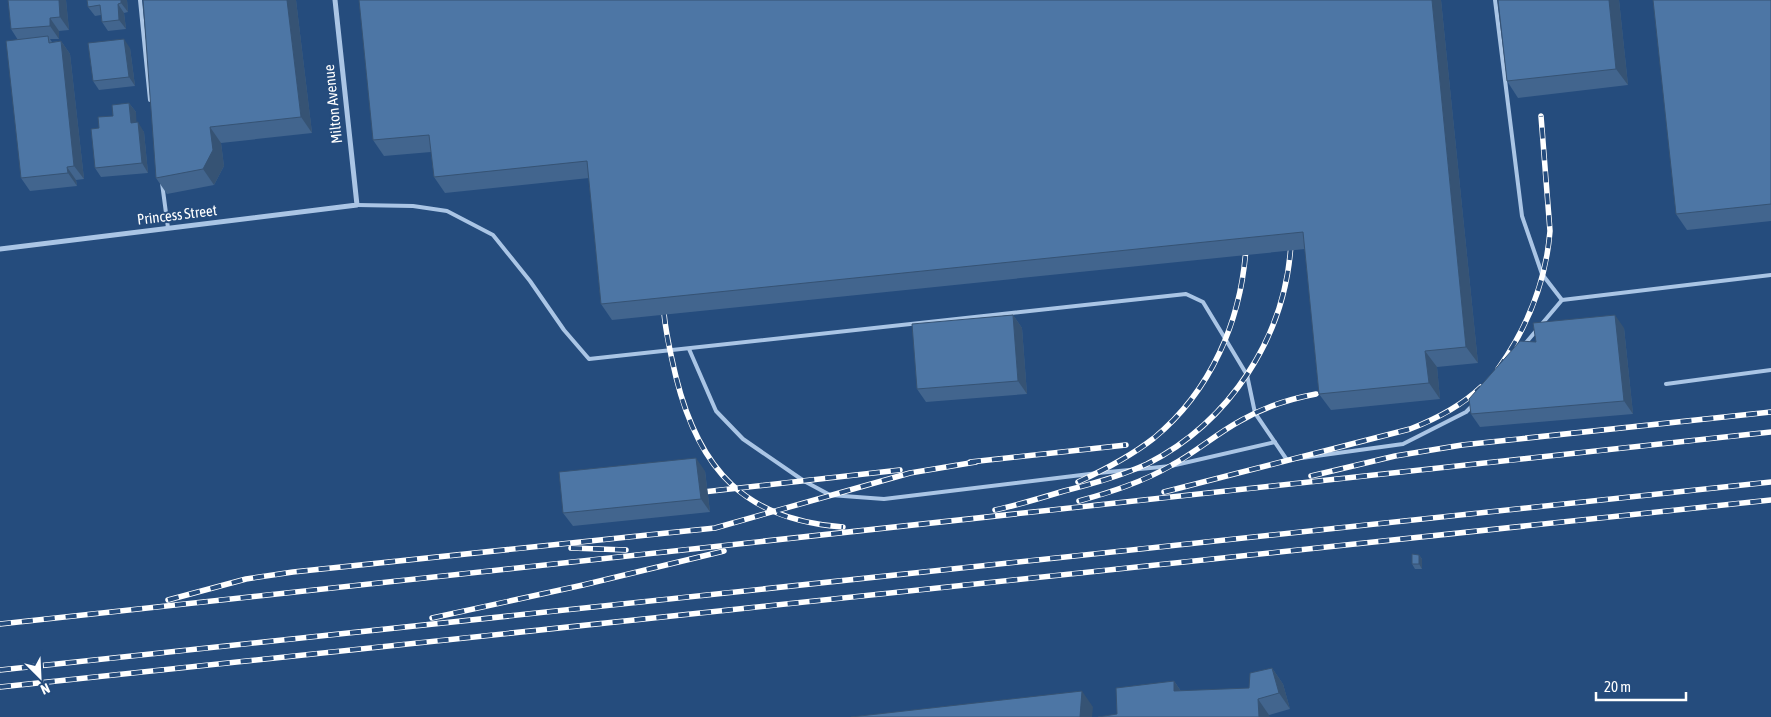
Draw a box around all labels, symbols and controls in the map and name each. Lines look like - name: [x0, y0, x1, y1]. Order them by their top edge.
- street label: Milton Avenue: [320, 63, 345, 144]
- street label: Princess Street: [136, 201, 218, 228]
- north arrow: [15, 652, 65, 702]
- scale bar: [1596, 670, 1686, 702]
- text: 20 m: [1604, 678, 1631, 695]
- text: N: [38, 680, 52, 698]

